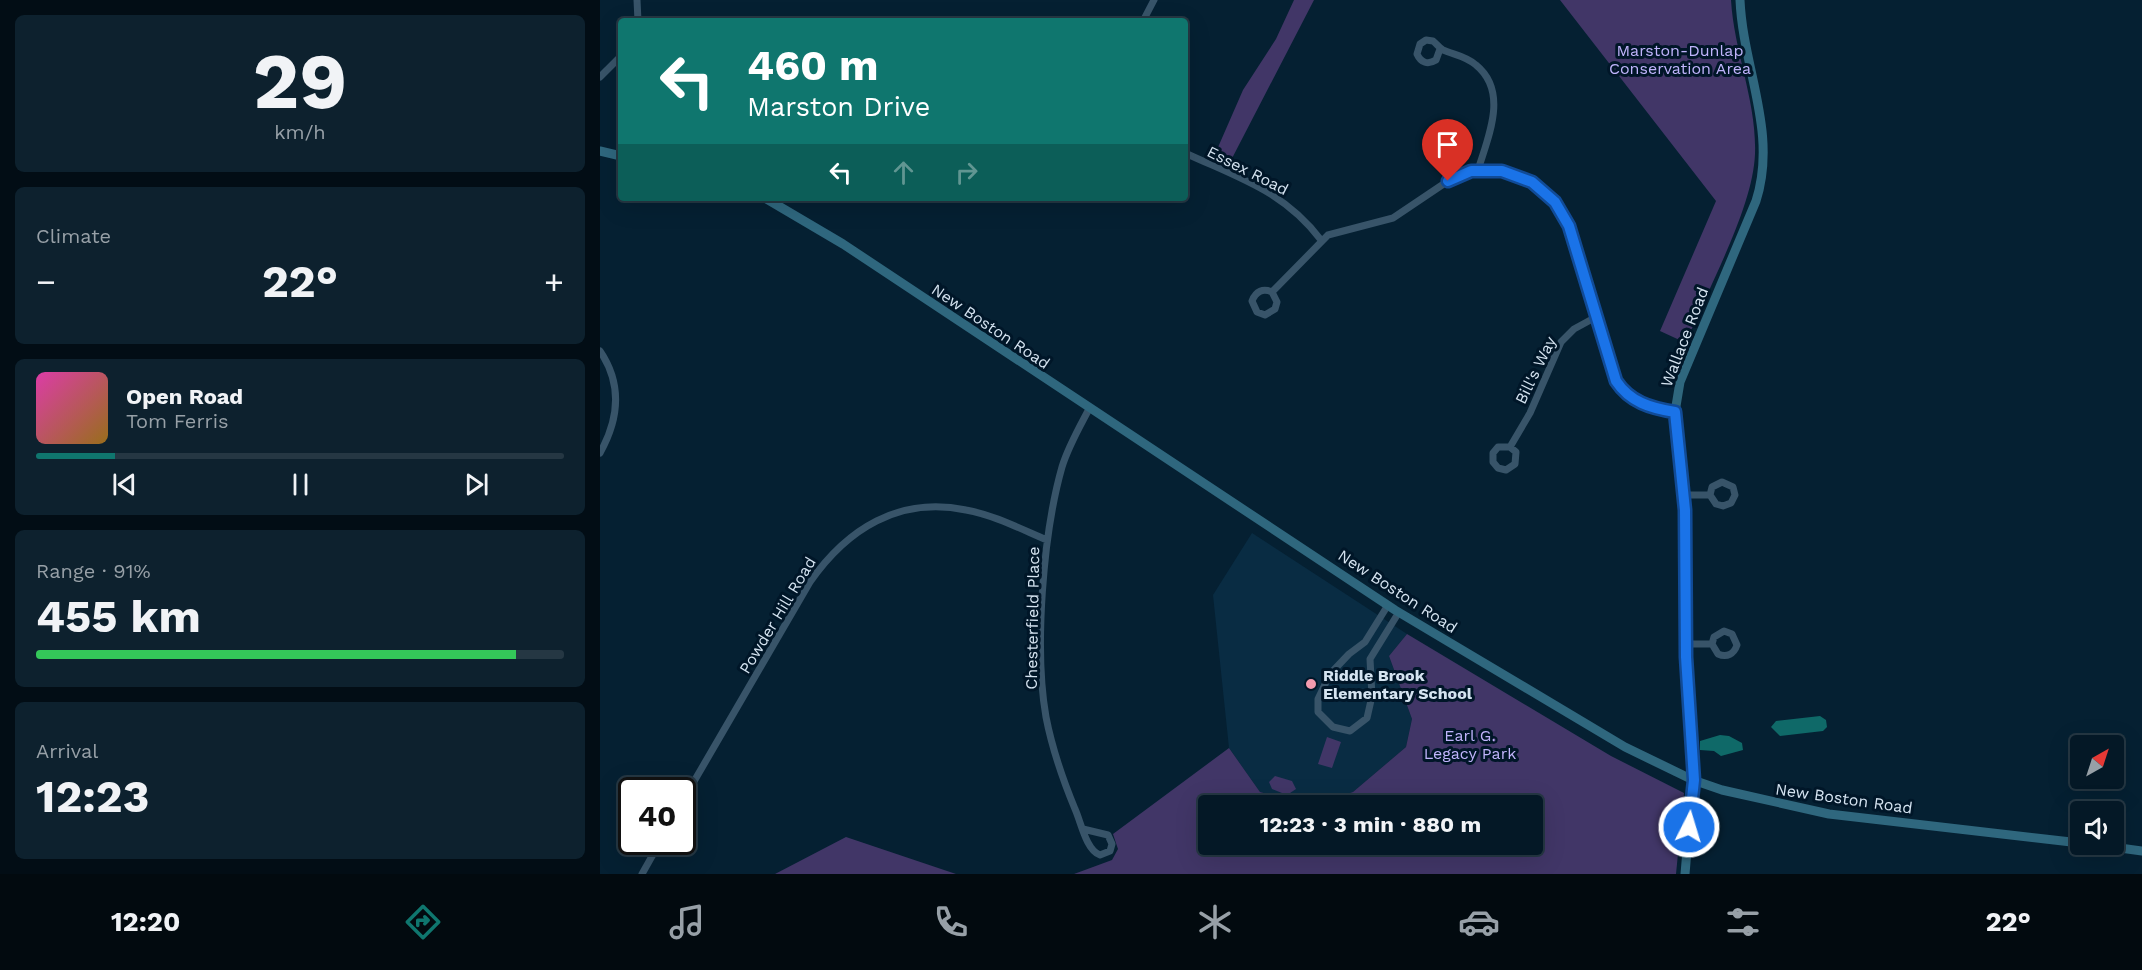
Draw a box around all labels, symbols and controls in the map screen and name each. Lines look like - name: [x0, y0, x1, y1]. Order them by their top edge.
- text: 29: [253, 35, 347, 127]
- text: 460 m: [747, 41, 879, 90]
- park label: Marston-Dunlap Conservation Area: [1609, 41, 1751, 78]
- icon: left: [648, 42, 726, 120]
- text: Marston Drive: [747, 91, 930, 123]
- pin: [1422, 119, 1473, 181]
- text: km/h: [274, 120, 326, 144]
- icon: arrive: [1431, 128, 1464, 161]
- street label: Essex Road: [1204, 142, 1292, 199]
- icon: left: [824, 156, 857, 189]
- icon: ahead: [887, 156, 920, 189]
- icon: right: [950, 156, 983, 189]
- text: Climate: [36, 224, 111, 248]
- text: 22°: [262, 255, 338, 308]
- text: −: [36, 262, 56, 301]
- text: +: [544, 262, 564, 301]
- street label: New Boston Road: [928, 280, 1053, 373]
- street label: Wallace Road: [1657, 285, 1712, 390]
- street label: Bill's Way: [1511, 333, 1560, 407]
- text: Open Road: [126, 384, 243, 409]
- text: Tom Ferris: [126, 409, 229, 433]
- icon: previous: [108, 468, 141, 501]
- icon: pause: [284, 468, 317, 501]
- icon: next: [460, 468, 493, 501]
- street label: Chesterfield Place: [1022, 546, 1043, 690]
- street label: New Boston Road: [1335, 546, 1461, 637]
- street label: Powder Hill Road: [735, 553, 820, 677]
- text: Range · 91%: [36, 559, 151, 583]
- text: 455 km: [36, 590, 201, 643]
- place label: Riddle Brook Elementary School: [1323, 666, 1473, 703]
- marker: Riddle Brook Elementary School: [1304, 677, 1318, 691]
- park label: Earl G. Legacy Park: [1424, 726, 1516, 763]
- north arrow: [2070, 735, 2124, 789]
- map controls: [2070, 735, 2124, 855]
- text: Arrival: [36, 739, 98, 763]
- text: 12:23: [36, 770, 149, 823]
- speed limit sign: 40: [618, 777, 696, 855]
- street label: New Boston Road: [1774, 779, 1914, 818]
- position arrow: [1657, 795, 1721, 859]
- button: sound: [2070, 801, 2124, 855]
- text: 12:23 · 3 min · 880 m: [1260, 812, 1481, 837]
- icon: directions: [402, 901, 444, 943]
- icon: music: [666, 901, 708, 943]
- icon: phone: [930, 901, 972, 943]
- icon: climate: [1194, 901, 1236, 943]
- icon: car: [1458, 901, 1500, 943]
- icon: filters: [1722, 901, 1764, 943]
- text: 12:20: [111, 906, 180, 938]
- text: 22°: [1985, 906, 2031, 938]

